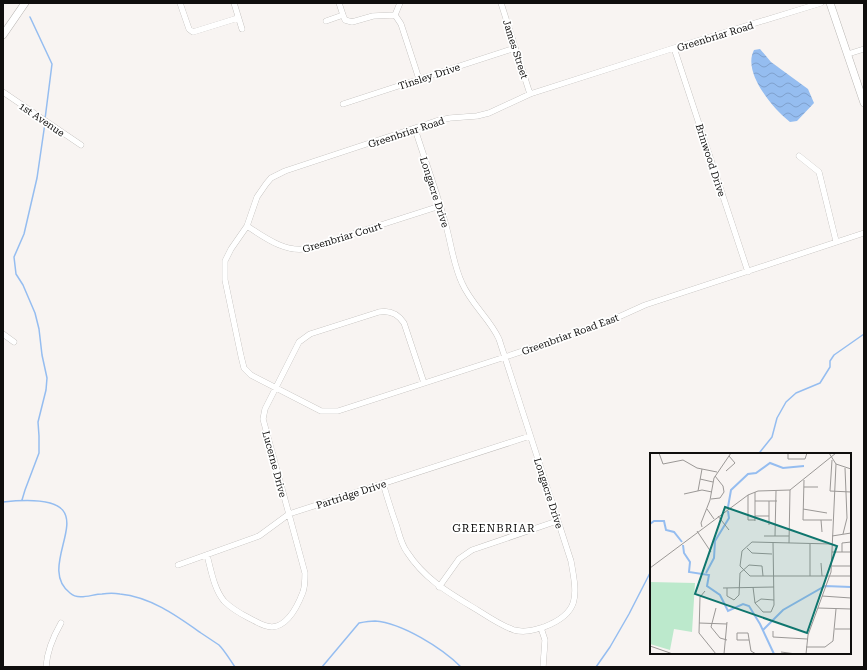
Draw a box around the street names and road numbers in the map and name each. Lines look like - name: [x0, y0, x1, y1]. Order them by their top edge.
- street label: James Street: [501, 18, 530, 80]
- street label: Greenbriar Road: [675, 19, 755, 53]
- street label: Tinsley Drive: [397, 61, 462, 92]
- street label: 1st Avenue: [17, 100, 67, 139]
- street label: Greenbriar Road: [367, 115, 446, 150]
- street label: Brinwood Drive: [694, 122, 728, 198]
- street label: Longacre Drive: [418, 156, 451, 229]
- street label: Greenbriar Court: [301, 220, 383, 255]
- street label: Greenbriar Road East: [520, 312, 620, 357]
- street label: Lucerne Drive: [260, 430, 289, 499]
- street label: Longacre Drive: [532, 457, 565, 530]
- street label: Partridge Drive: [315, 478, 388, 511]

